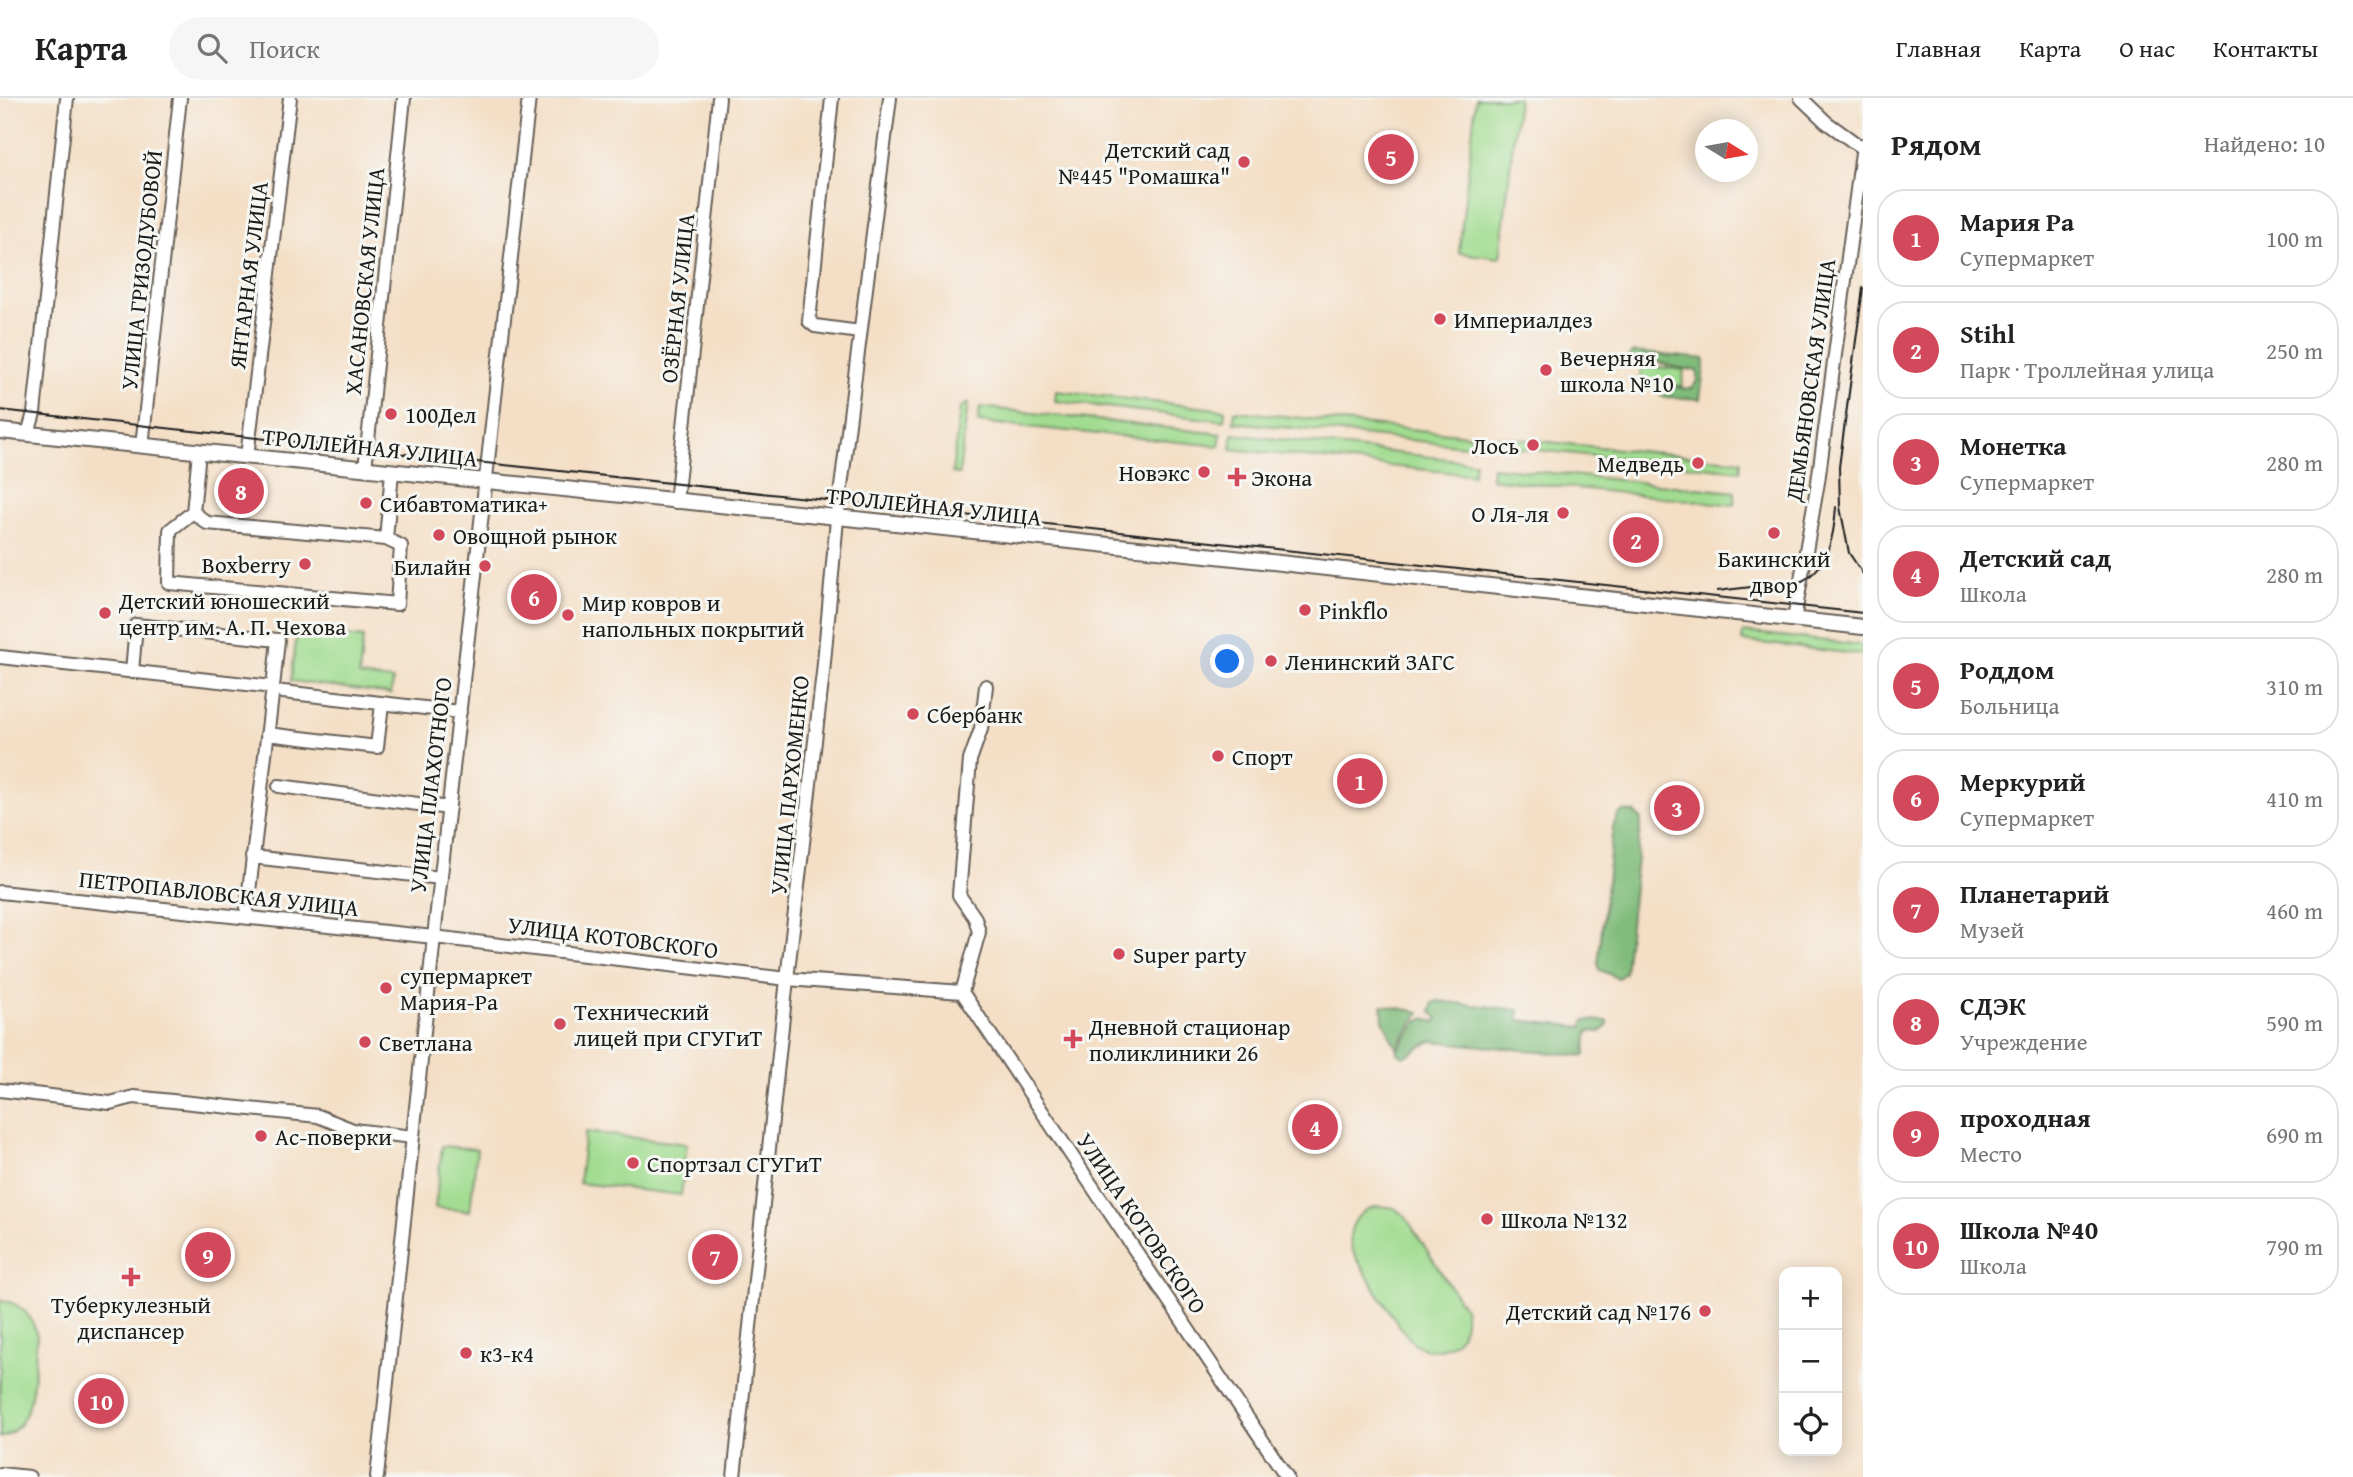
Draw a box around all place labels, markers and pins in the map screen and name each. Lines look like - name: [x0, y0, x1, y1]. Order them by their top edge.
- pin: 5: [1368, 131, 1414, 183]
- place label: Детский сад №445 "Ромашка": [1058, 133, 1230, 192]
- marker: Детский сад №445 "Ромашка": [1236, 154, 1252, 170]
- place label: Империалдез: [1454, 303, 1593, 336]
- marker: Империалдез: [1432, 311, 1448, 327]
- place label: Вечерняя школа №10: [1560, 341, 1674, 400]
- marker: Вечерняя школа №10: [1538, 362, 1554, 378]
- place label: 100Дел: [405, 398, 477, 431]
- marker: 100Дел: [383, 406, 399, 422]
- place label: Лось: [1472, 429, 1519, 462]
- marker: Лось: [1525, 437, 1541, 453]
- place label: Медведь: [1597, 447, 1684, 480]
- marker: Медведь: [1690, 455, 1706, 471]
- place label: Новэкс: [1119, 456, 1190, 489]
- place label: Экона: [1251, 461, 1312, 494]
- marker: Новэкс: [1196, 464, 1212, 480]
- pin: 8: [218, 465, 264, 517]
- marker: Экона: [1229, 469, 1245, 485]
- place label: Сибавтоматика+: [380, 487, 548, 520]
- marker: Сибавтоматика+: [358, 495, 374, 511]
- place label: О Ля-ля: [1472, 497, 1549, 530]
- marker: О Ля-ля: [1555, 505, 1571, 521]
- pin: 2: [1613, 514, 1659, 566]
- place label: Овощной рынок: [453, 519, 617, 552]
- marker: Бакинский двор: [1766, 525, 1782, 541]
- marker: Овощной рынок: [431, 527, 447, 543]
- place label: Бакинский двор: [1718, 542, 1831, 601]
- place label: Boxberry: [202, 548, 292, 581]
- place label: Билайн: [394, 550, 471, 583]
- marker: Boxberry: [297, 556, 313, 572]
- marker: Билайн: [477, 558, 493, 574]
- pin: 6: [511, 571, 557, 623]
- place label: Детский юношеский центр им. А. П. Чехова: [118, 584, 346, 643]
- place label: Мир ковров и напольных покрытий: [582, 586, 805, 645]
- place label: Pinkflo: [1319, 594, 1388, 627]
- marker: Pinkflo: [1297, 602, 1313, 618]
- marker: Детский юношеский центр им. А. П. Чехова: [97, 605, 113, 621]
- marker: Мир ковров и напольных покрытий: [560, 607, 576, 623]
- place label: Ленинский ЗАГС: [1285, 645, 1455, 678]
- marker: Ленинский ЗАГС: [1263, 653, 1279, 669]
- place label: Сбербанк: [927, 698, 1023, 731]
- marker: Сбербанк: [905, 706, 921, 722]
- place label: Спорт: [1232, 740, 1293, 773]
- marker: Спорт: [1210, 748, 1226, 764]
- pin: 1: [1337, 755, 1383, 807]
- pin: 3: [1654, 782, 1700, 834]
- place label: Super party: [1133, 938, 1247, 971]
- marker: Super party: [1111, 946, 1127, 962]
- place label: супермаркет Мария-Ра: [400, 959, 532, 1018]
- marker: супермаркет Мария-Ра: [378, 980, 394, 996]
- place label: Технический лицей при СГУГиТ: [574, 995, 763, 1054]
- place label: Дневной стационар поликлиники 26: [1088, 1010, 1290, 1069]
- marker: Технический лицей при СГУГиТ: [552, 1016, 568, 1032]
- place label: Светлана: [379, 1026, 473, 1059]
- marker: Дневной стационар поликлиники 26: [1063, 1029, 1083, 1049]
- marker: Светлана: [357, 1034, 373, 1050]
- pin: 4: [1292, 1101, 1338, 1153]
- place label: Ас-поверки: [275, 1120, 392, 1153]
- marker: Ас-поверки: [253, 1128, 269, 1144]
- place label: Спортзал СГУГиТ: [647, 1147, 822, 1180]
- marker: Спортзал СГУГиТ: [625, 1155, 641, 1171]
- place label: Школа №132: [1501, 1203, 1628, 1236]
- marker: Школа №132: [1479, 1211, 1495, 1227]
- pin: 9: [185, 1229, 231, 1281]
- pin: 7: [692, 1231, 738, 1283]
- marker: Туберкулезный диспансер: [121, 1267, 141, 1287]
- place label: Туберкулезный диспансер: [51, 1288, 211, 1347]
- place label: Детский сад №176: [1505, 1295, 1691, 1328]
- marker: Детский сад №176: [1697, 1303, 1713, 1319]
- place label: к3-к4: [480, 1337, 534, 1370]
- marker: к3-к4: [458, 1345, 474, 1361]
- pin: 10: [78, 1375, 124, 1427]

